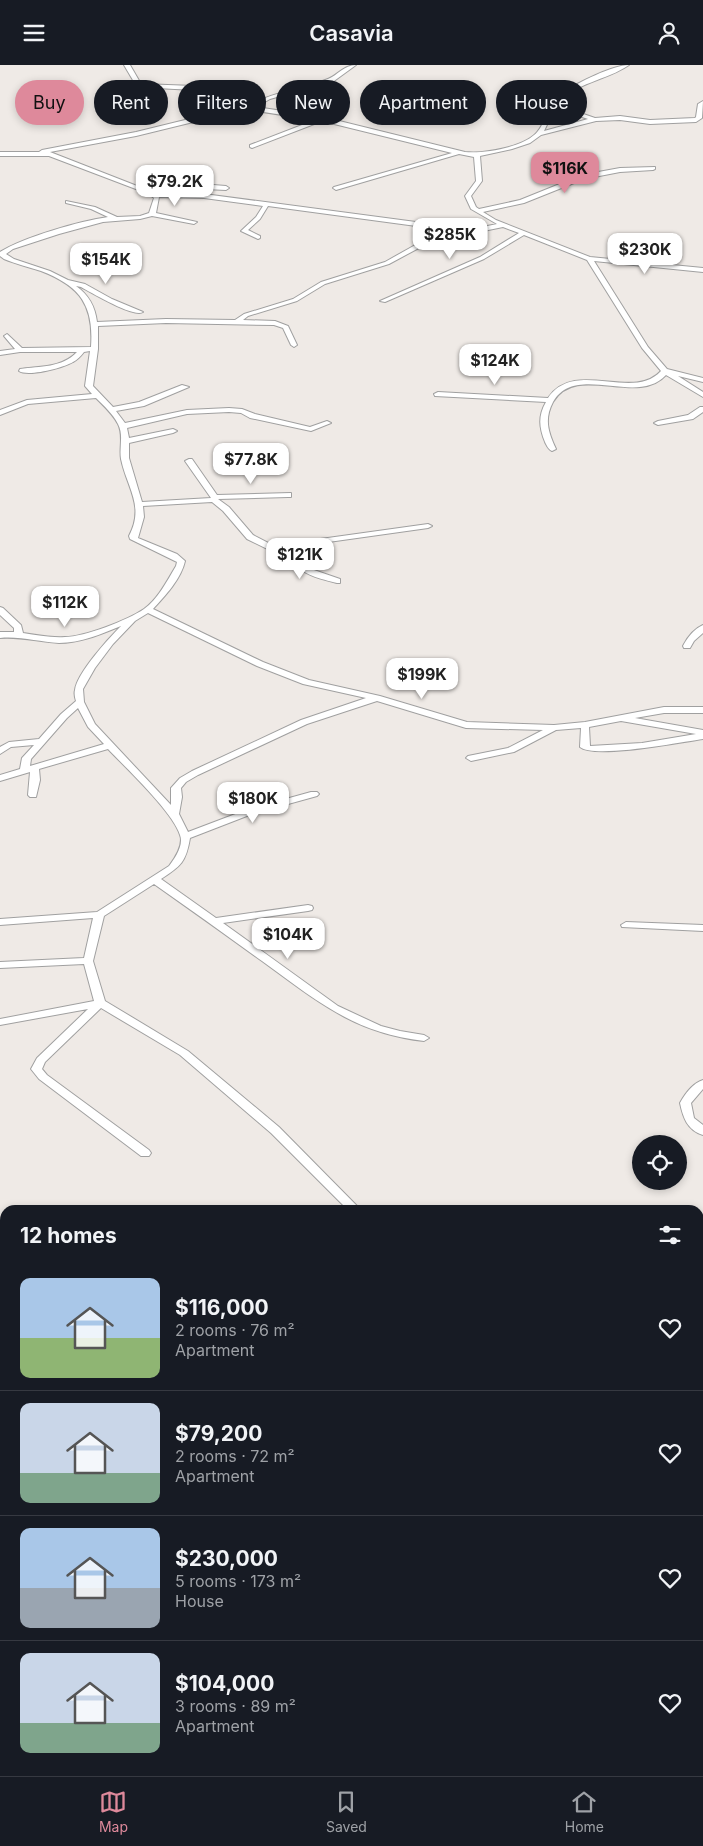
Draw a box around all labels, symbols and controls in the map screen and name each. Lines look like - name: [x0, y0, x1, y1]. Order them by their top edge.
- icon: menu: [20, 19, 48, 47]
- icon: person: [655, 19, 683, 47]
- text: Casavia: [309, 20, 394, 46]
- chip: Buy: [15, 80, 84, 125]
- chip: Rent: [94, 80, 168, 125]
- chip: Filters: [178, 80, 266, 125]
- chip: New: [276, 80, 350, 125]
- chip: Apartment: [360, 80, 486, 125]
- chip: House: [496, 80, 587, 125]
- pin: $116K: [530, 151, 600, 194]
- text: $116K: [542, 158, 588, 178]
- pin: $79.2K: [134, 165, 216, 207]
- text: $79.2K: [147, 171, 203, 191]
- pin: $285K: [415, 217, 485, 260]
- text: $285K: [424, 224, 476, 244]
- pin: $230K: [610, 233, 680, 275]
- text: $230K: [618, 239, 672, 259]
- pin: $154K: [71, 243, 141, 285]
- text: $154K: [81, 249, 131, 269]
- pin: $124K: [460, 343, 530, 386]
- text: $124K: [470, 350, 520, 370]
- pin: $77.8K: [210, 443, 292, 485]
- text: $77.8K: [224, 449, 278, 469]
- pin: $121K: [265, 537, 335, 580]
- text: $121K: [277, 544, 323, 564]
- pin: $112K: [30, 585, 100, 628]
- text: $112K: [42, 592, 88, 612]
- pin: $199K: [387, 657, 457, 700]
- text: $199K: [397, 664, 447, 684]
- pin: $180K: [218, 781, 288, 824]
- text: $180K: [228, 788, 278, 808]
- pin: $104K: [253, 917, 323, 960]
- text: $104K: [263, 924, 313, 944]
- map controls: [632, 1135, 687, 1190]
- button: locate: [632, 1135, 687, 1190]
- icon: filters: [656, 1221, 684, 1249]
- text: 12 homes: [20, 1223, 117, 1248]
- text: $116,000: [175, 1295, 269, 1320]
- icon: home: [60, 1298, 120, 1358]
- icon: heart: [656, 1314, 684, 1342]
- text: 2 rooms · 76 m²: [175, 1320, 295, 1340]
- text: Apartment: [175, 1340, 255, 1360]
- text: $79,200: [175, 1421, 262, 1446]
- icon: home: [60, 1423, 120, 1483]
- icon: heart: [656, 1439, 684, 1467]
- text: 2 rooms · 72 m²: [175, 1446, 295, 1466]
- text: Apartment: [175, 1466, 255, 1486]
- text: $230,000: [175, 1546, 278, 1571]
- icon: home: [60, 1548, 120, 1608]
- icon: heart: [656, 1564, 684, 1592]
- text: 5 rooms · 173 m²: [175, 1571, 301, 1591]
- text: House: [175, 1591, 224, 1611]
- text: $104,000: [175, 1671, 274, 1696]
- icon: home: [60, 1673, 120, 1733]
- icon: heart: [656, 1689, 684, 1717]
- text: 3 rooms · 89 m²: [175, 1696, 296, 1716]
- text: Apartment: [175, 1716, 255, 1736]
- tab: Map: [99, 1788, 128, 1835]
- tab: Saved: [326, 1788, 367, 1835]
- tab: Home: [565, 1788, 604, 1835]

